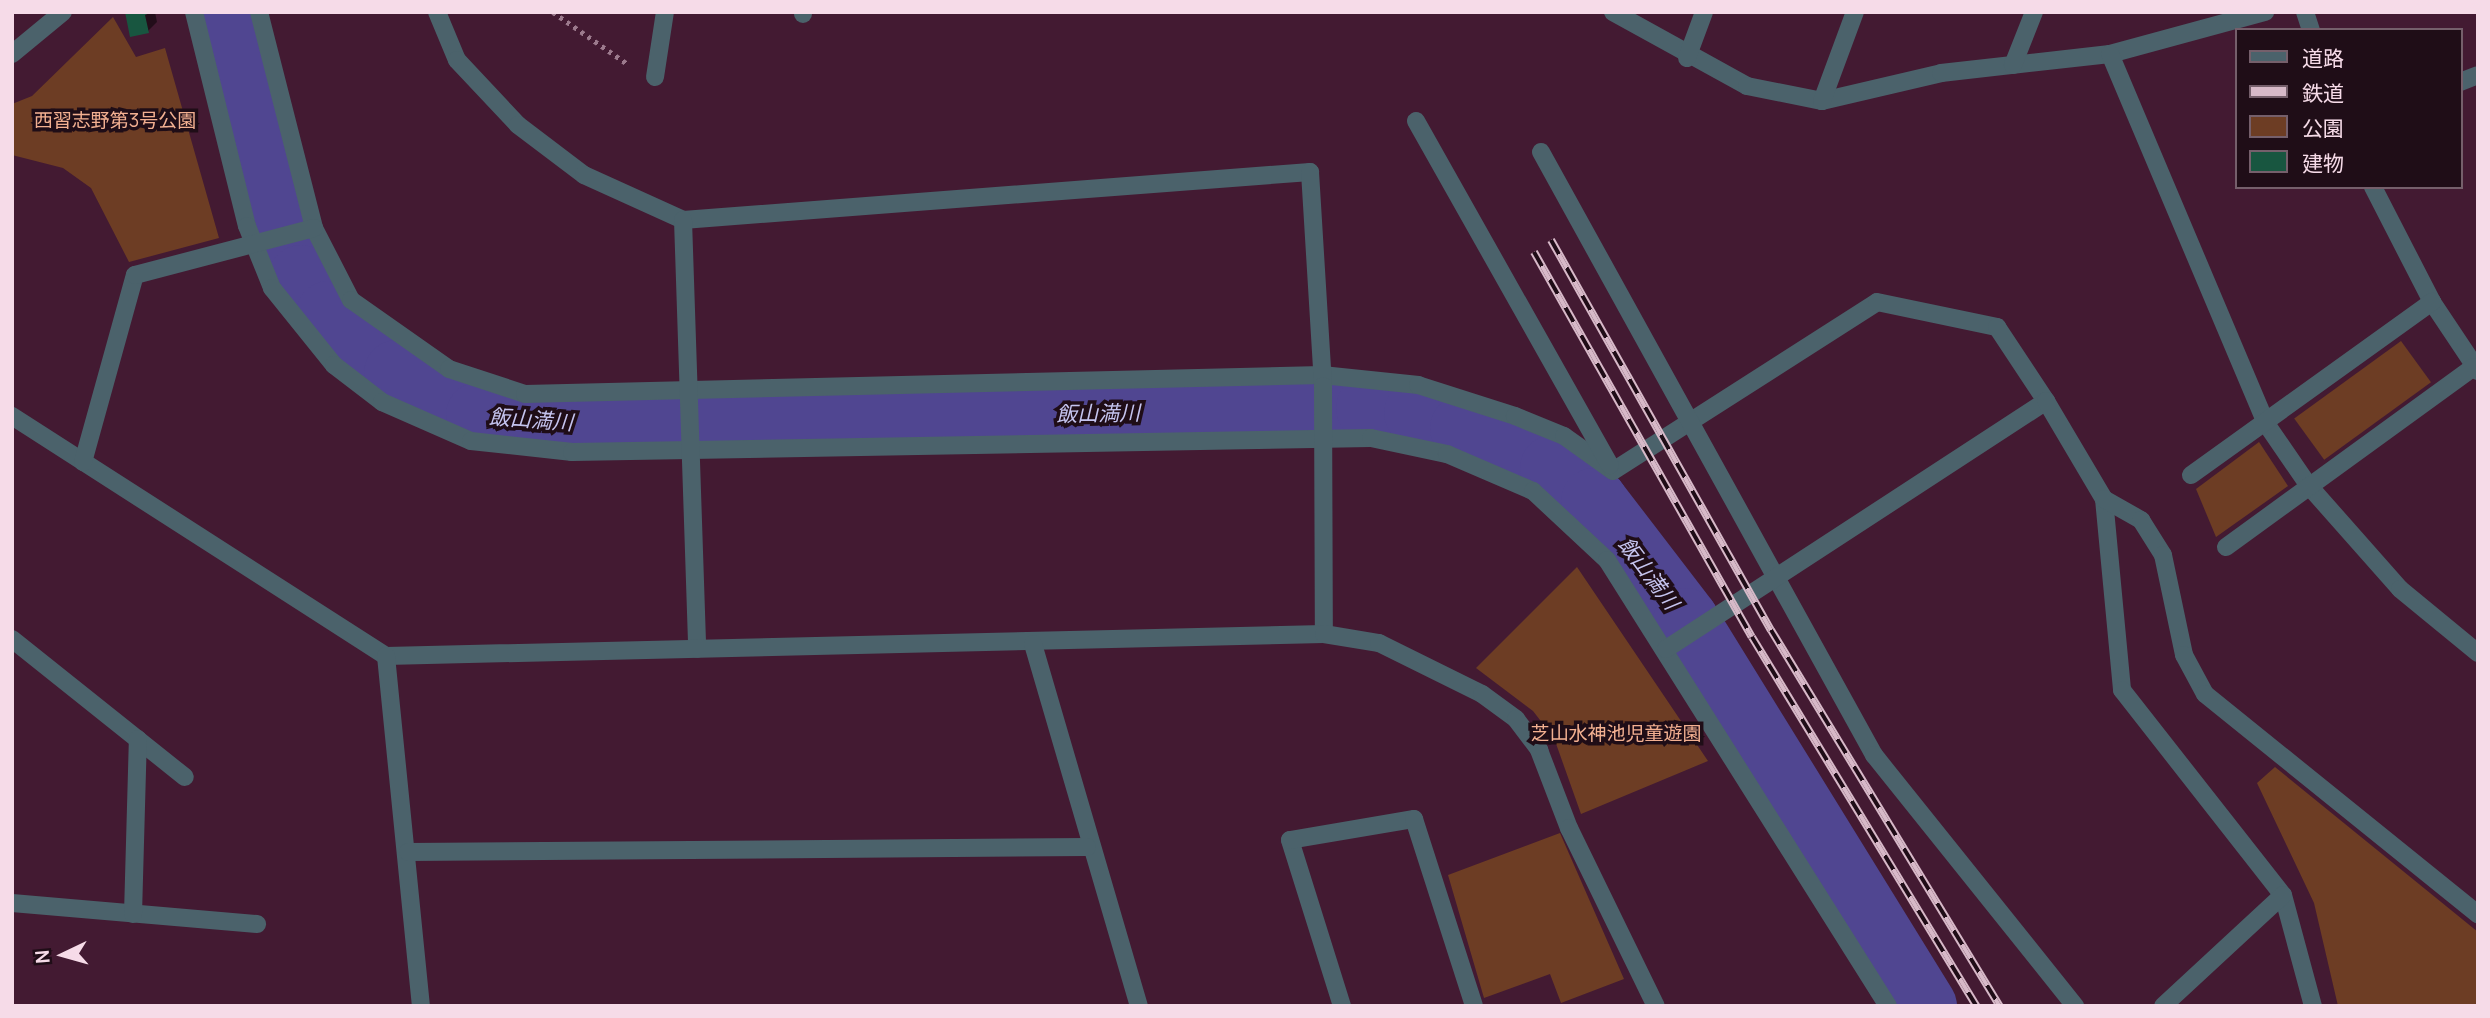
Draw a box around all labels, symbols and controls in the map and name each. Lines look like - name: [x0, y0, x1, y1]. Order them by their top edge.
- legend: [2234, 28, 2462, 189]
- text: 道路: [2302, 44, 2344, 72]
- text: 鉄道: [2302, 79, 2344, 107]
- park label: 西習志野第3号公園: [34, 110, 196, 132]
- text: 公園: [2302, 114, 2344, 142]
- text: 建物: [2302, 149, 2344, 177]
- water label: 飯山満川: [1056, 400, 1140, 426]
- water label: 飯山満川: [488, 404, 574, 434]
- water label: 飯山満川: [1614, 532, 1684, 614]
- park label: 芝山水神池児童遊園: [1531, 723, 1701, 745]
- north arrow: [28, 920, 98, 990]
- text: N: [29, 949, 56, 965]

